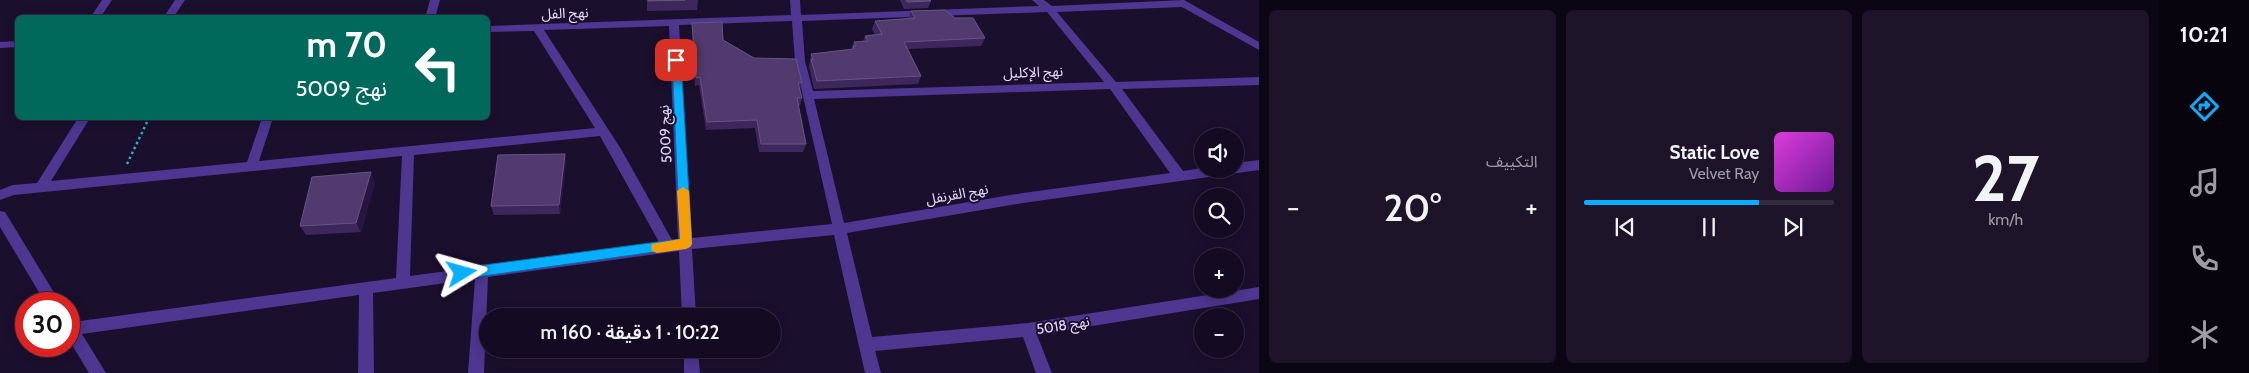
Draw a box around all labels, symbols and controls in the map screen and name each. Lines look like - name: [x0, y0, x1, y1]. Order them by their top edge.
- street label: نهج الفل: [541, 3, 589, 25]
- text: 10:21: [2180, 21, 2228, 48]
- text: 70 m: [306, 23, 387, 66]
- icon: left: [405, 35, 470, 100]
- pin: [655, 39, 697, 81]
- icon: arrive: [662, 46, 690, 74]
- street label: نهج الإكليل: [1003, 62, 1064, 84]
- text: نهج 5009: [296, 75, 387, 102]
- icon: directions: [2187, 89, 2222, 124]
- street label: نهج 5009: [654, 104, 678, 164]
- map controls: [1194, 128, 1244, 358]
- button: sound: [1194, 128, 1244, 178]
- text: 27: [1972, 138, 2039, 217]
- text: Static Love: [1670, 141, 1759, 164]
- text: التكييف: [1486, 152, 1538, 171]
- text: Velvet Ray: [1689, 164, 1759, 183]
- icon: music: [2187, 165, 2222, 200]
- street label: نهج القرنفل: [924, 180, 990, 210]
- text: 20°: [1383, 184, 1441, 231]
- button: search: [1194, 188, 1244, 238]
- text: −: [1287, 190, 1299, 224]
- text: +: [1525, 190, 1538, 224]
- text: km/h: [1988, 210, 2023, 229]
- icon: previous: [1611, 213, 1639, 241]
- icon: pause: [1695, 213, 1723, 241]
- icon: next: [1779, 213, 1807, 241]
- icon: phone: [2187, 241, 2222, 276]
- position arrow: [435, 246, 487, 298]
- button: +: [1194, 248, 1244, 298]
- speed limit sign: 30: [15, 292, 80, 357]
- button: −: [1194, 308, 1244, 358]
- street label: نهج 5018: [1035, 312, 1091, 340]
- icon: climate: [2187, 317, 2222, 352]
- text: 10:22 · 1 دقيقة · 160 m: [541, 321, 719, 344]

